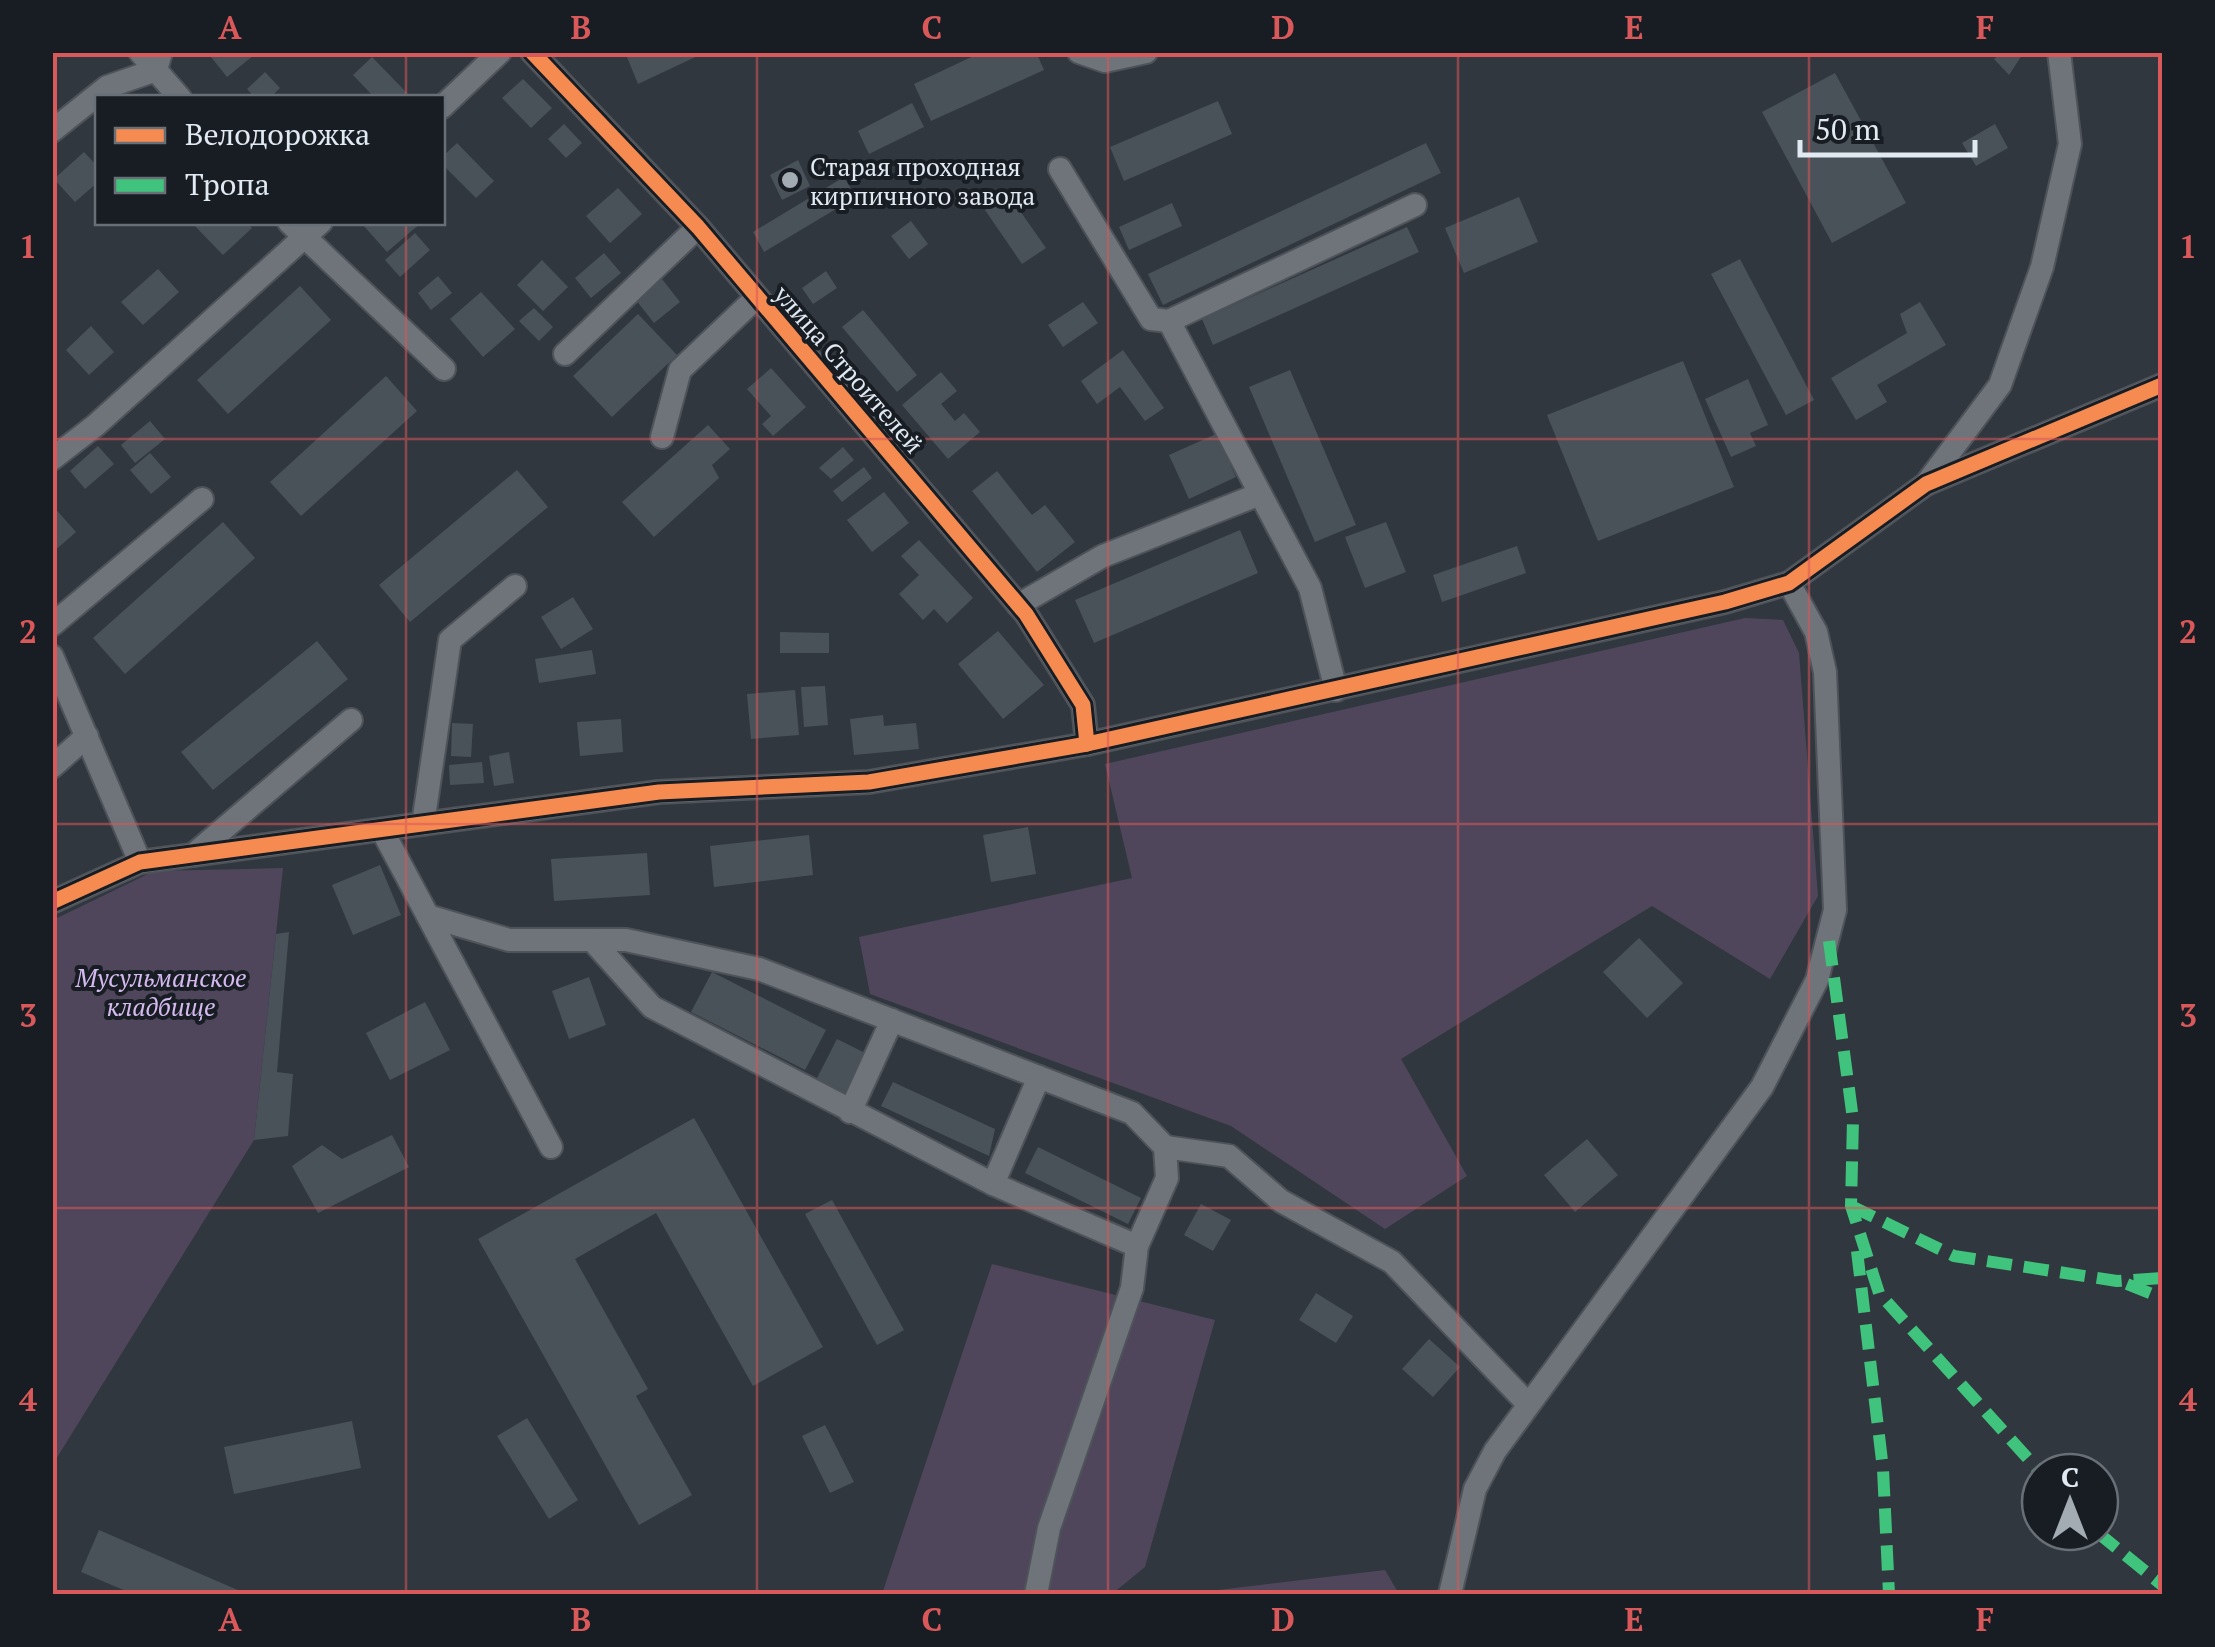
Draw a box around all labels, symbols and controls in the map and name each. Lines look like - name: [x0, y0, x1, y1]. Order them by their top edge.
- text: A: [218, 6, 242, 48]
- text: B: [571, 6, 591, 48]
- text: C: [922, 6, 942, 48]
- text: D: [1271, 6, 1295, 48]
- text: E: [1624, 6, 1644, 48]
- text: F: [1976, 6, 1994, 48]
- legend: [95, 95, 445, 225]
- scale bar: [1800, 95, 1975, 157]
- text: 50 m: [1815, 109, 1880, 149]
- text: Велодорожка: [185, 114, 370, 154]
- place label: Старая проходная кирпичного завода: [810, 150, 1036, 212]
- text: Тропа: [185, 164, 270, 204]
- marker: Старая проходная кирпичного завода: [779, 169, 801, 191]
- text: 1: [19, 225, 37, 267]
- text: 1: [2179, 225, 2197, 267]
- street label: улица Строителей: [766, 277, 931, 460]
- text: 2: [19, 610, 37, 652]
- text: 2: [2179, 610, 2197, 652]
- park label: Мусульманское кладбище: [75, 961, 246, 1023]
- text: 3: [19, 994, 37, 1036]
- text: 3: [2179, 994, 2197, 1036]
- text: 4: [19, 1378, 37, 1420]
- text: 4: [2179, 1378, 2197, 1420]
- north arrow: [2020, 1452, 2120, 1552]
- text: С: [2061, 1458, 2079, 1495]
- text: A: [218, 1598, 242, 1640]
- text: B: [571, 1598, 591, 1640]
- text: C: [922, 1598, 942, 1640]
- text: D: [1271, 1598, 1295, 1640]
- text: E: [1624, 1598, 1644, 1640]
- text: F: [1976, 1598, 1994, 1640]

